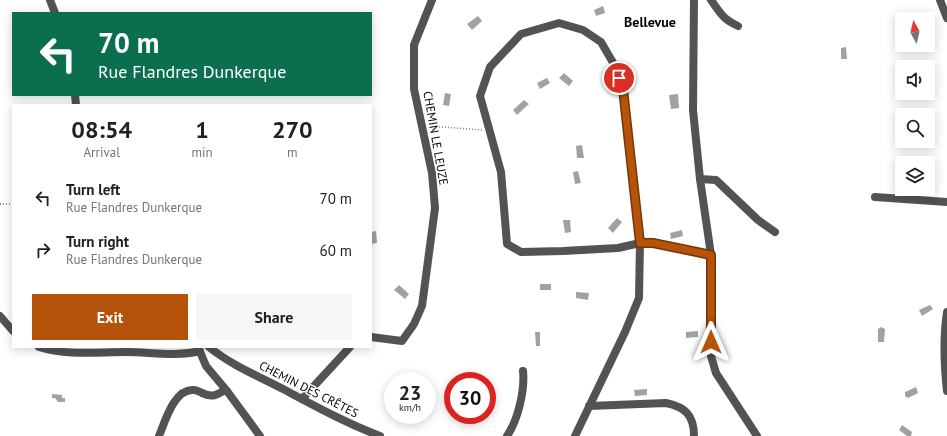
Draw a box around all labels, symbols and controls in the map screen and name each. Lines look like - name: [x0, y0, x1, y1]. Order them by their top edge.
- north arrow: [895, 12, 935, 52]
- map controls: [895, 12, 935, 196]
- district label: Bellevue: [624, 13, 676, 31]
- text: 70 m: [98, 24, 159, 61]
- icon: left: [32, 28, 84, 80]
- text: Rue Flandres Dunkerque: [98, 60, 286, 83]
- button: sound: [895, 60, 935, 100]
- pin: [602, 61, 636, 95]
- icon: arrive: [608, 67, 630, 89]
- street label: CHEMIN LE LEUZE: [420, 90, 452, 186]
- button: search: [895, 108, 935, 148]
- text: 08:54: [71, 114, 132, 145]
- text: 1: [195, 114, 209, 145]
- text: 270: [272, 114, 313, 145]
- text: Arrival: [84, 144, 120, 161]
- text: min: [191, 144, 213, 161]
- text: m: [287, 144, 298, 161]
- button: layers: [895, 156, 935, 196]
- text: Turn left: [66, 180, 120, 199]
- icon: left: [32, 187, 54, 209]
- text: 70 m: [319, 189, 352, 208]
- text: Rue Flandres Dunkerque: [66, 199, 202, 216]
- text: Turn right: [66, 232, 129, 251]
- icon: right: [32, 239, 54, 261]
- text: 60 m: [319, 241, 352, 260]
- text: Rue Flandres Dunkerque: [66, 251, 202, 268]
- button: Exit: [32, 294, 188, 340]
- button: Share: [196, 294, 352, 340]
- position arrow: [690, 321, 732, 363]
- street label: CHEMIN DES CRÊTES: [257, 357, 361, 421]
- speed limit sign: 30: [444, 372, 496, 424]
- text: 23: [399, 380, 421, 406]
- text: km/h: [399, 401, 421, 414]

